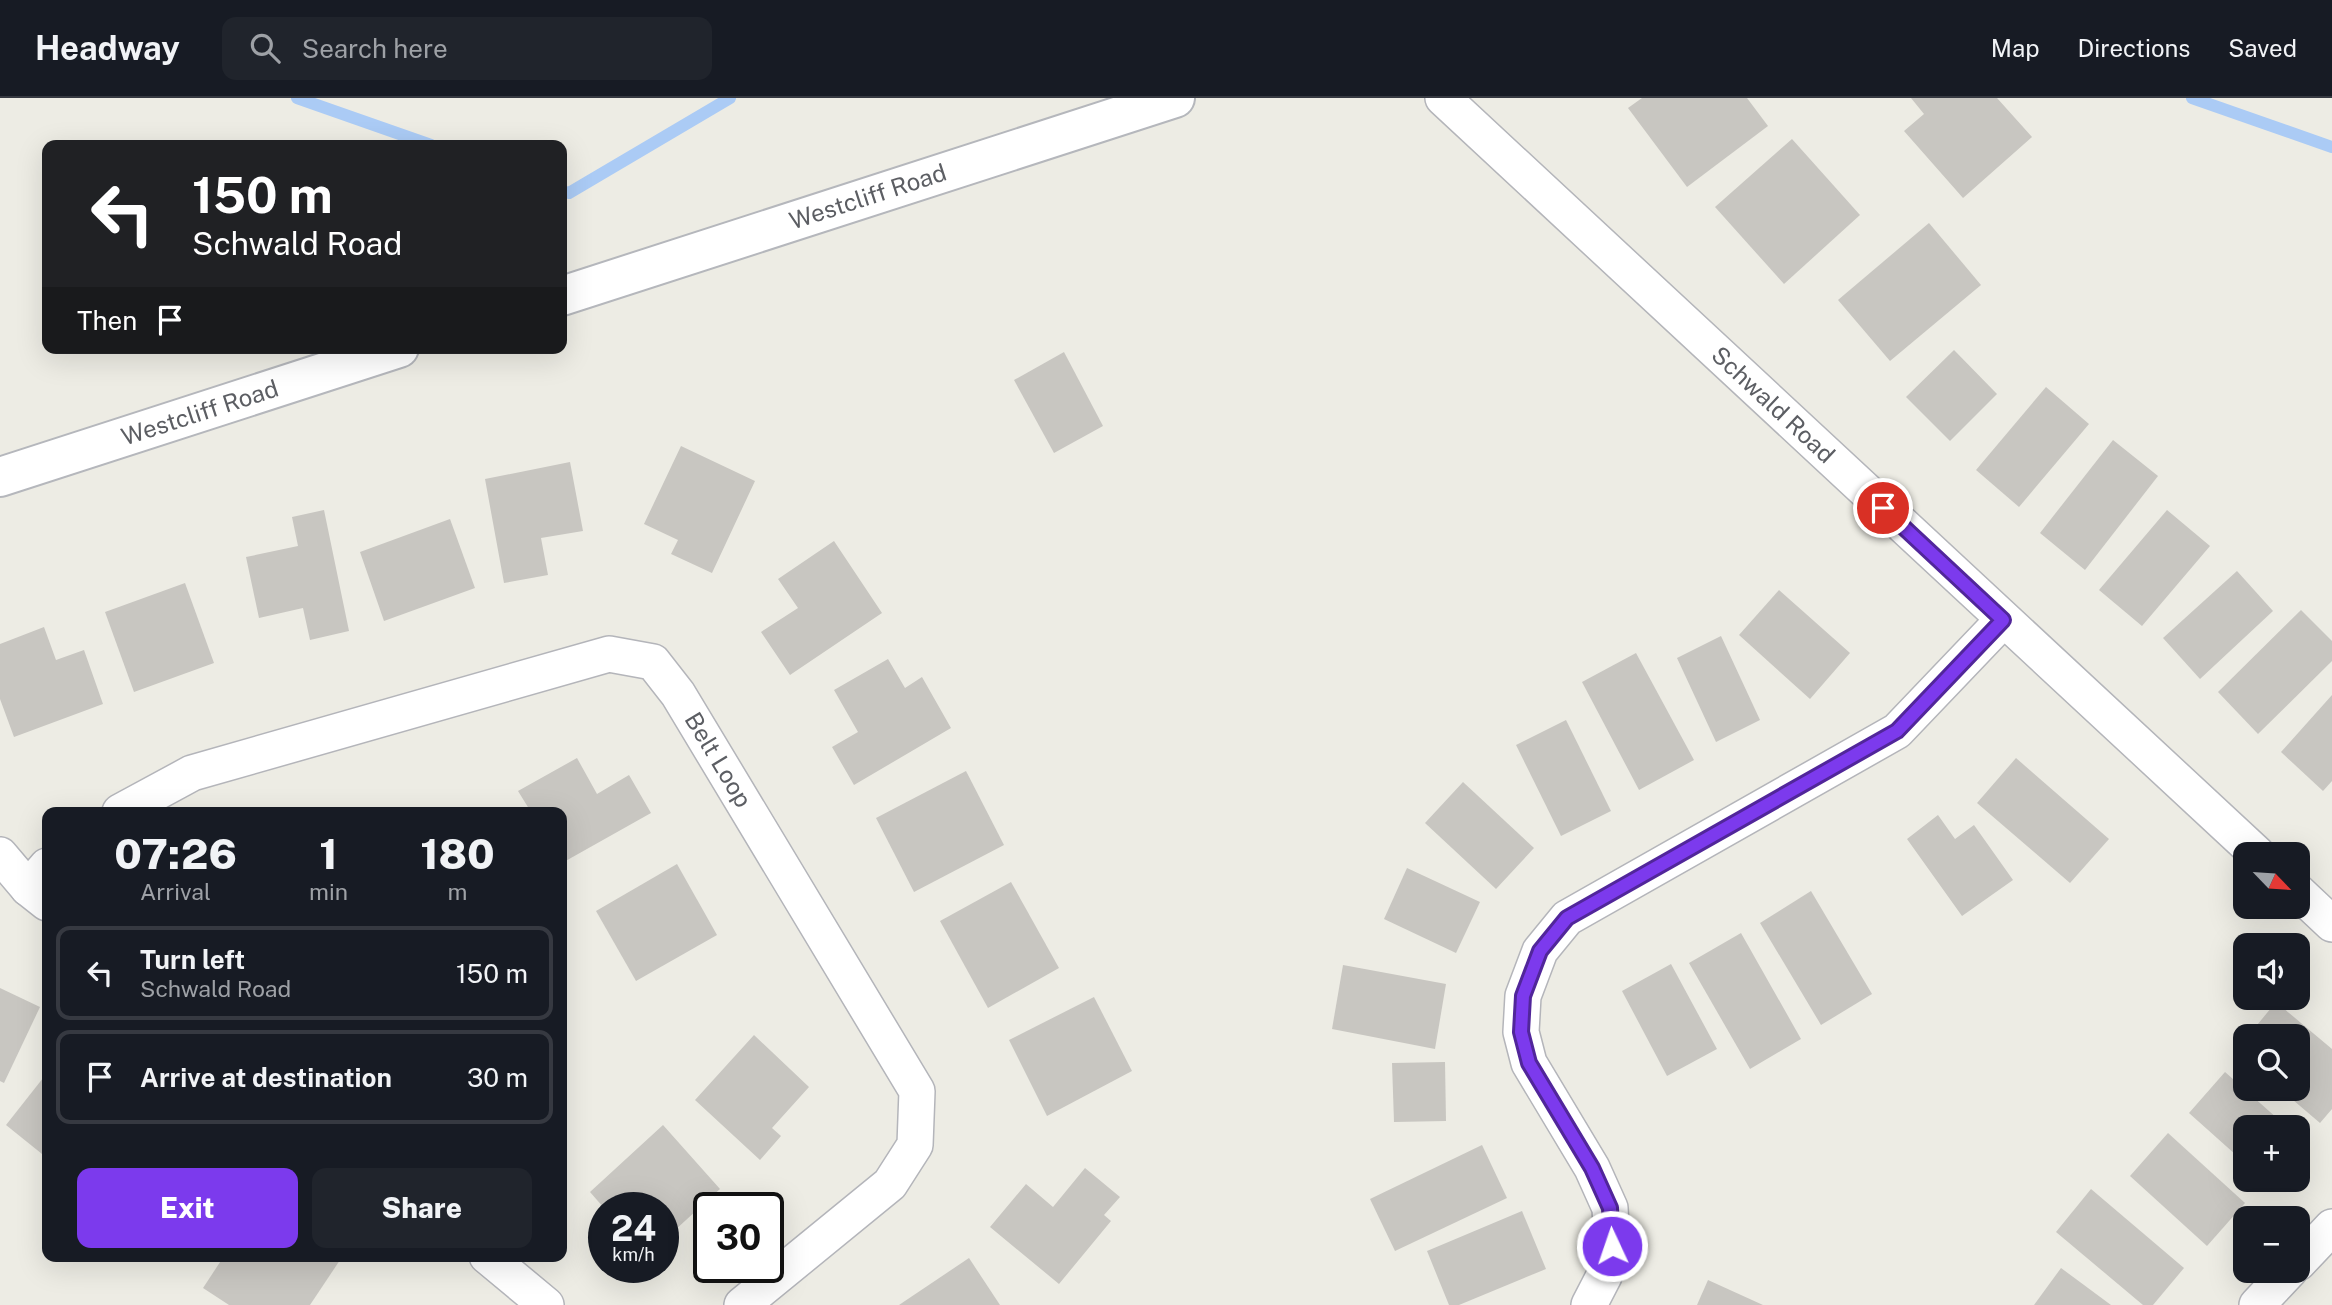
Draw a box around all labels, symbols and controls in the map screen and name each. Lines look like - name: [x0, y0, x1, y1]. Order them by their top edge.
- search box: [222, 17, 712, 80]
- text: Headway: [35, 29, 180, 67]
- icon: search: [246, 29, 284, 67]
- text: Search here: [302, 33, 448, 64]
- text: Map: [1991, 34, 2040, 62]
- text: Directions: [2078, 34, 2190, 62]
- text: Saved: [2228, 34, 2297, 62]
- street label: Westcliff Road: [786, 158, 950, 235]
- text: 150 m: [192, 166, 333, 224]
- icon: left: [77, 168, 168, 259]
- text: Schwald Road: [192, 225, 402, 262]
- icon: arrive: [151, 301, 189, 339]
- text: Then: [77, 305, 137, 336]
- street label: Schwald Road: [1706, 340, 1841, 468]
- street label: Westcliff Road: [118, 374, 282, 451]
- pin: [1853, 478, 1913, 538]
- icon: arrive: [1864, 489, 1902, 527]
- street label: Belt Loop: [680, 707, 758, 812]
- text: 07:26: [114, 829, 237, 878]
- text: 1: [319, 829, 338, 878]
- text: 180: [420, 829, 495, 878]
- north arrow: [2233, 842, 2310, 919]
- map controls: [2233, 842, 2310, 1283]
- text: Arrival: [140, 878, 211, 905]
- text: min: [309, 878, 348, 905]
- text: m: [448, 878, 467, 905]
- button: sound: [2233, 933, 2310, 1010]
- text: Turn left: [140, 944, 245, 975]
- icon: left: [81, 954, 119, 992]
- text: 150 m: [456, 958, 528, 989]
- text: Schwald Road: [140, 975, 291, 1002]
- button: search: [2233, 1024, 2310, 1101]
- icon: arrive: [81, 1058, 119, 1096]
- text: Arrive at destination: [140, 1062, 392, 1093]
- text: 30 m: [467, 1062, 528, 1093]
- button: +: [2233, 1115, 2310, 1192]
- button: Exit: [77, 1168, 298, 1248]
- button: Share: [312, 1168, 532, 1248]
- speed limit sign: 30: [693, 1192, 784, 1283]
- button: −: [2233, 1206, 2310, 1283]
- text: 24: [611, 1208, 656, 1249]
- position arrow: [1575, 1209, 1649, 1283]
- text: km/h: [612, 1244, 655, 1265]

